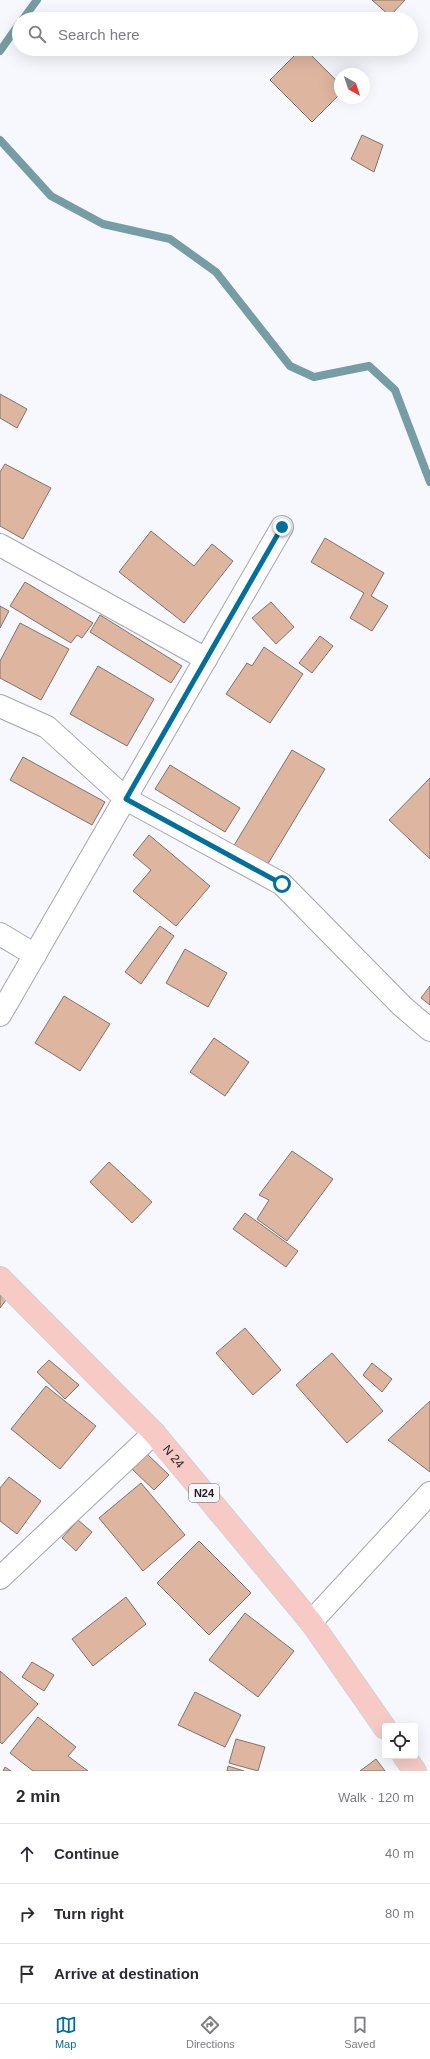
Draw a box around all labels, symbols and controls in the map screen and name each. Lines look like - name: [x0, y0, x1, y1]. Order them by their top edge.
- search box: [12, 12, 418, 56]
- icon: search: [26, 23, 48, 45]
- text: Search here: [58, 26, 140, 43]
- north arrow: [334, 68, 370, 104]
- route end: [273, 518, 291, 536]
- route start: [273, 875, 291, 893]
- street label: N 24: [160, 1442, 187, 1471]
- road number: N24: [189, 1484, 219, 1502]
- map controls: [382, 1723, 418, 1759]
- button: locate: [382, 1723, 418, 1759]
- text: 2 min: [16, 1787, 60, 1806]
- text: Walk · 120 m: [338, 1790, 414, 1805]
- icon: ahead: [16, 1843, 38, 1865]
- text: Continue: [54, 1845, 119, 1862]
- text: 40 m: [385, 1846, 414, 1861]
- icon: right: [16, 1903, 38, 1925]
- text: Turn right: [54, 1905, 124, 1922]
- text: 80 m: [385, 1906, 414, 1921]
- icon: arrive: [16, 1963, 38, 1985]
- text: Arrive at destination: [54, 1965, 199, 1982]
- tab: Map: [55, 2014, 77, 2050]
- tab: Directions: [186, 2014, 235, 2050]
- tab: Saved: [344, 2014, 375, 2050]

